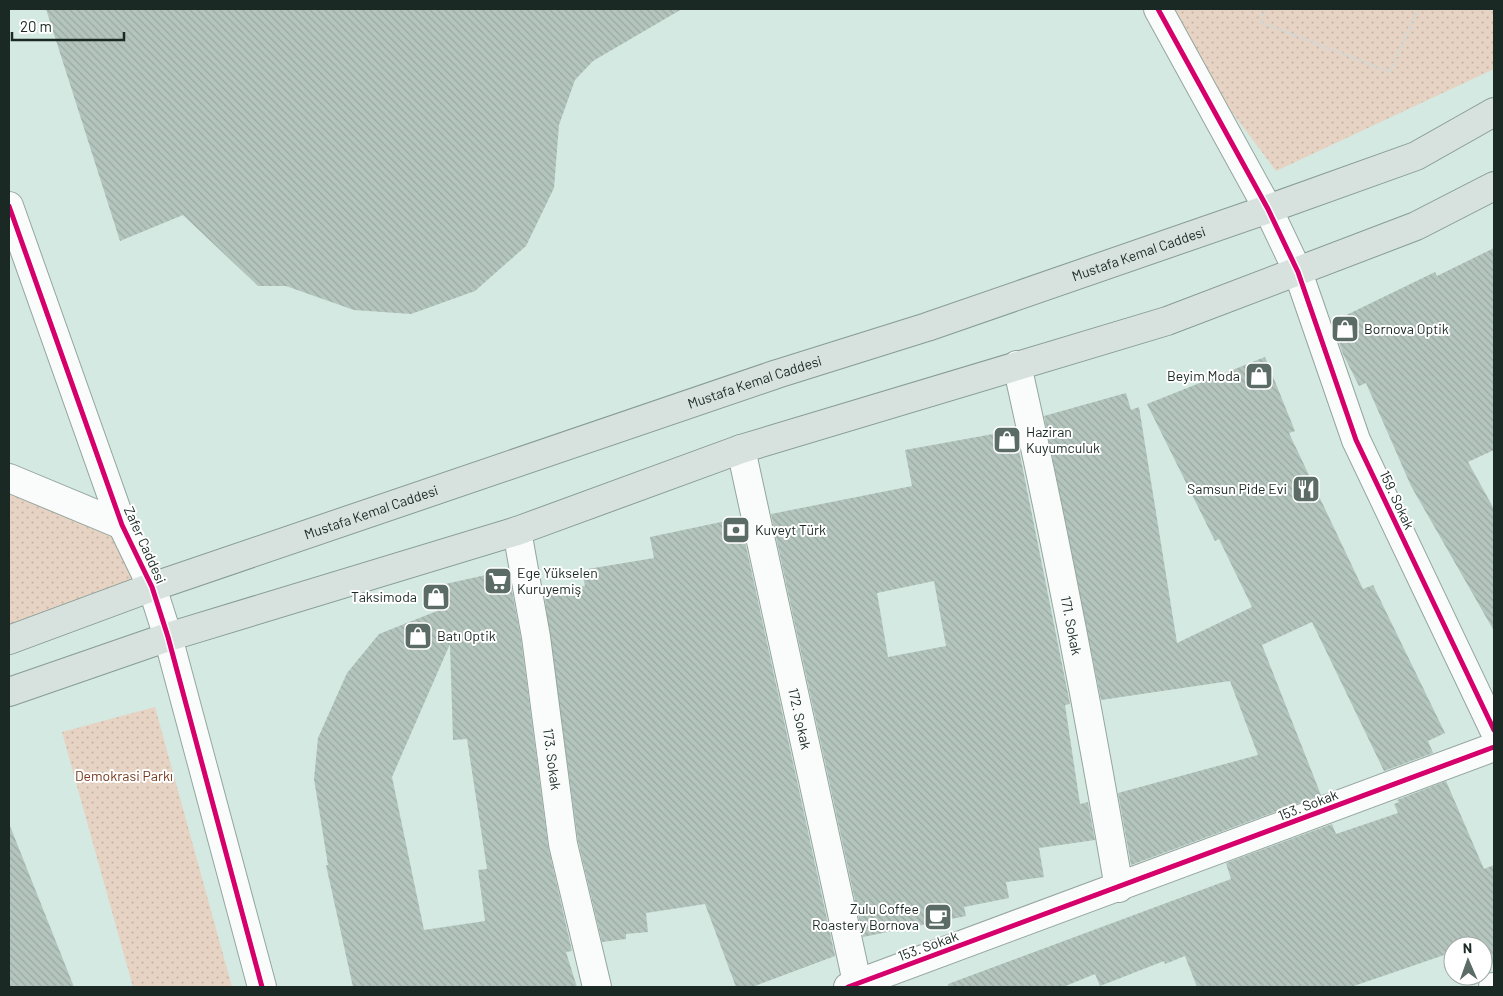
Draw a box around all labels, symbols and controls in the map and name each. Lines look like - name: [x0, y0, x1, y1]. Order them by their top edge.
- scale bar: [12, 10, 125, 42]
- text: 20 m: [20, 17, 52, 35]
- street label: Mustafa Kemal Caddesi: [1069, 222, 1208, 284]
- shop icon: Bornova Optik: [1330, 314, 1360, 344]
- place label: Bornova Optik: [1364, 320, 1449, 337]
- street label: Mustafa Kemal Caddesi: [685, 352, 824, 412]
- shop icon: Beyim Moda: [1244, 361, 1274, 391]
- place label: Beyim Moda: [1167, 367, 1240, 384]
- place label: Haziran Kuyumculuk: [1026, 423, 1100, 456]
- shop icon: Haziran Kuyumculuk: [992, 425, 1022, 455]
- street label: 159. Sokak: [1376, 468, 1418, 532]
- restaurant icon: Samsun Pide Evi: [1291, 474, 1321, 504]
- place label: Samsun Pide Evi: [1187, 480, 1287, 497]
- street label: Mustafa Kemal Caddesi: [302, 481, 440, 543]
- street label: Zafer Caddesi: [121, 503, 170, 586]
- bank icon: Kuveyt Türk: [721, 515, 751, 545]
- place label: Kuveyt Türk: [755, 521, 826, 538]
- place label: Ege Yükselen Kuruyemiş: [517, 564, 598, 597]
- supermarket icon: Ege Yükselen Kuruyemiş: [483, 566, 513, 596]
- shop icon: Taksimoda: [421, 582, 451, 612]
- place label: Taksimoda: [351, 588, 417, 605]
- street label: 171. Sokak: [1058, 594, 1086, 656]
- shop icon: Batı Optik: [403, 621, 433, 651]
- place label: Batı Optik: [437, 627, 496, 644]
- street label: 172. Sokak: [785, 686, 815, 751]
- street label: 173. Sokak: [540, 727, 565, 791]
- park label: Demokrasi Parkı: [75, 767, 173, 784]
- street label: 153. Sokak: [1275, 785, 1340, 824]
- place label: Zulu Coffee Roastery Bornova: [812, 900, 919, 933]
- cafe icon: Zulu Coffee Roastery Bornova: [923, 902, 953, 932]
- street label: 153. Sokak: [895, 927, 960, 964]
- north arrow: [1443, 936, 1493, 986]
- text: N: [1463, 939, 1472, 956]

